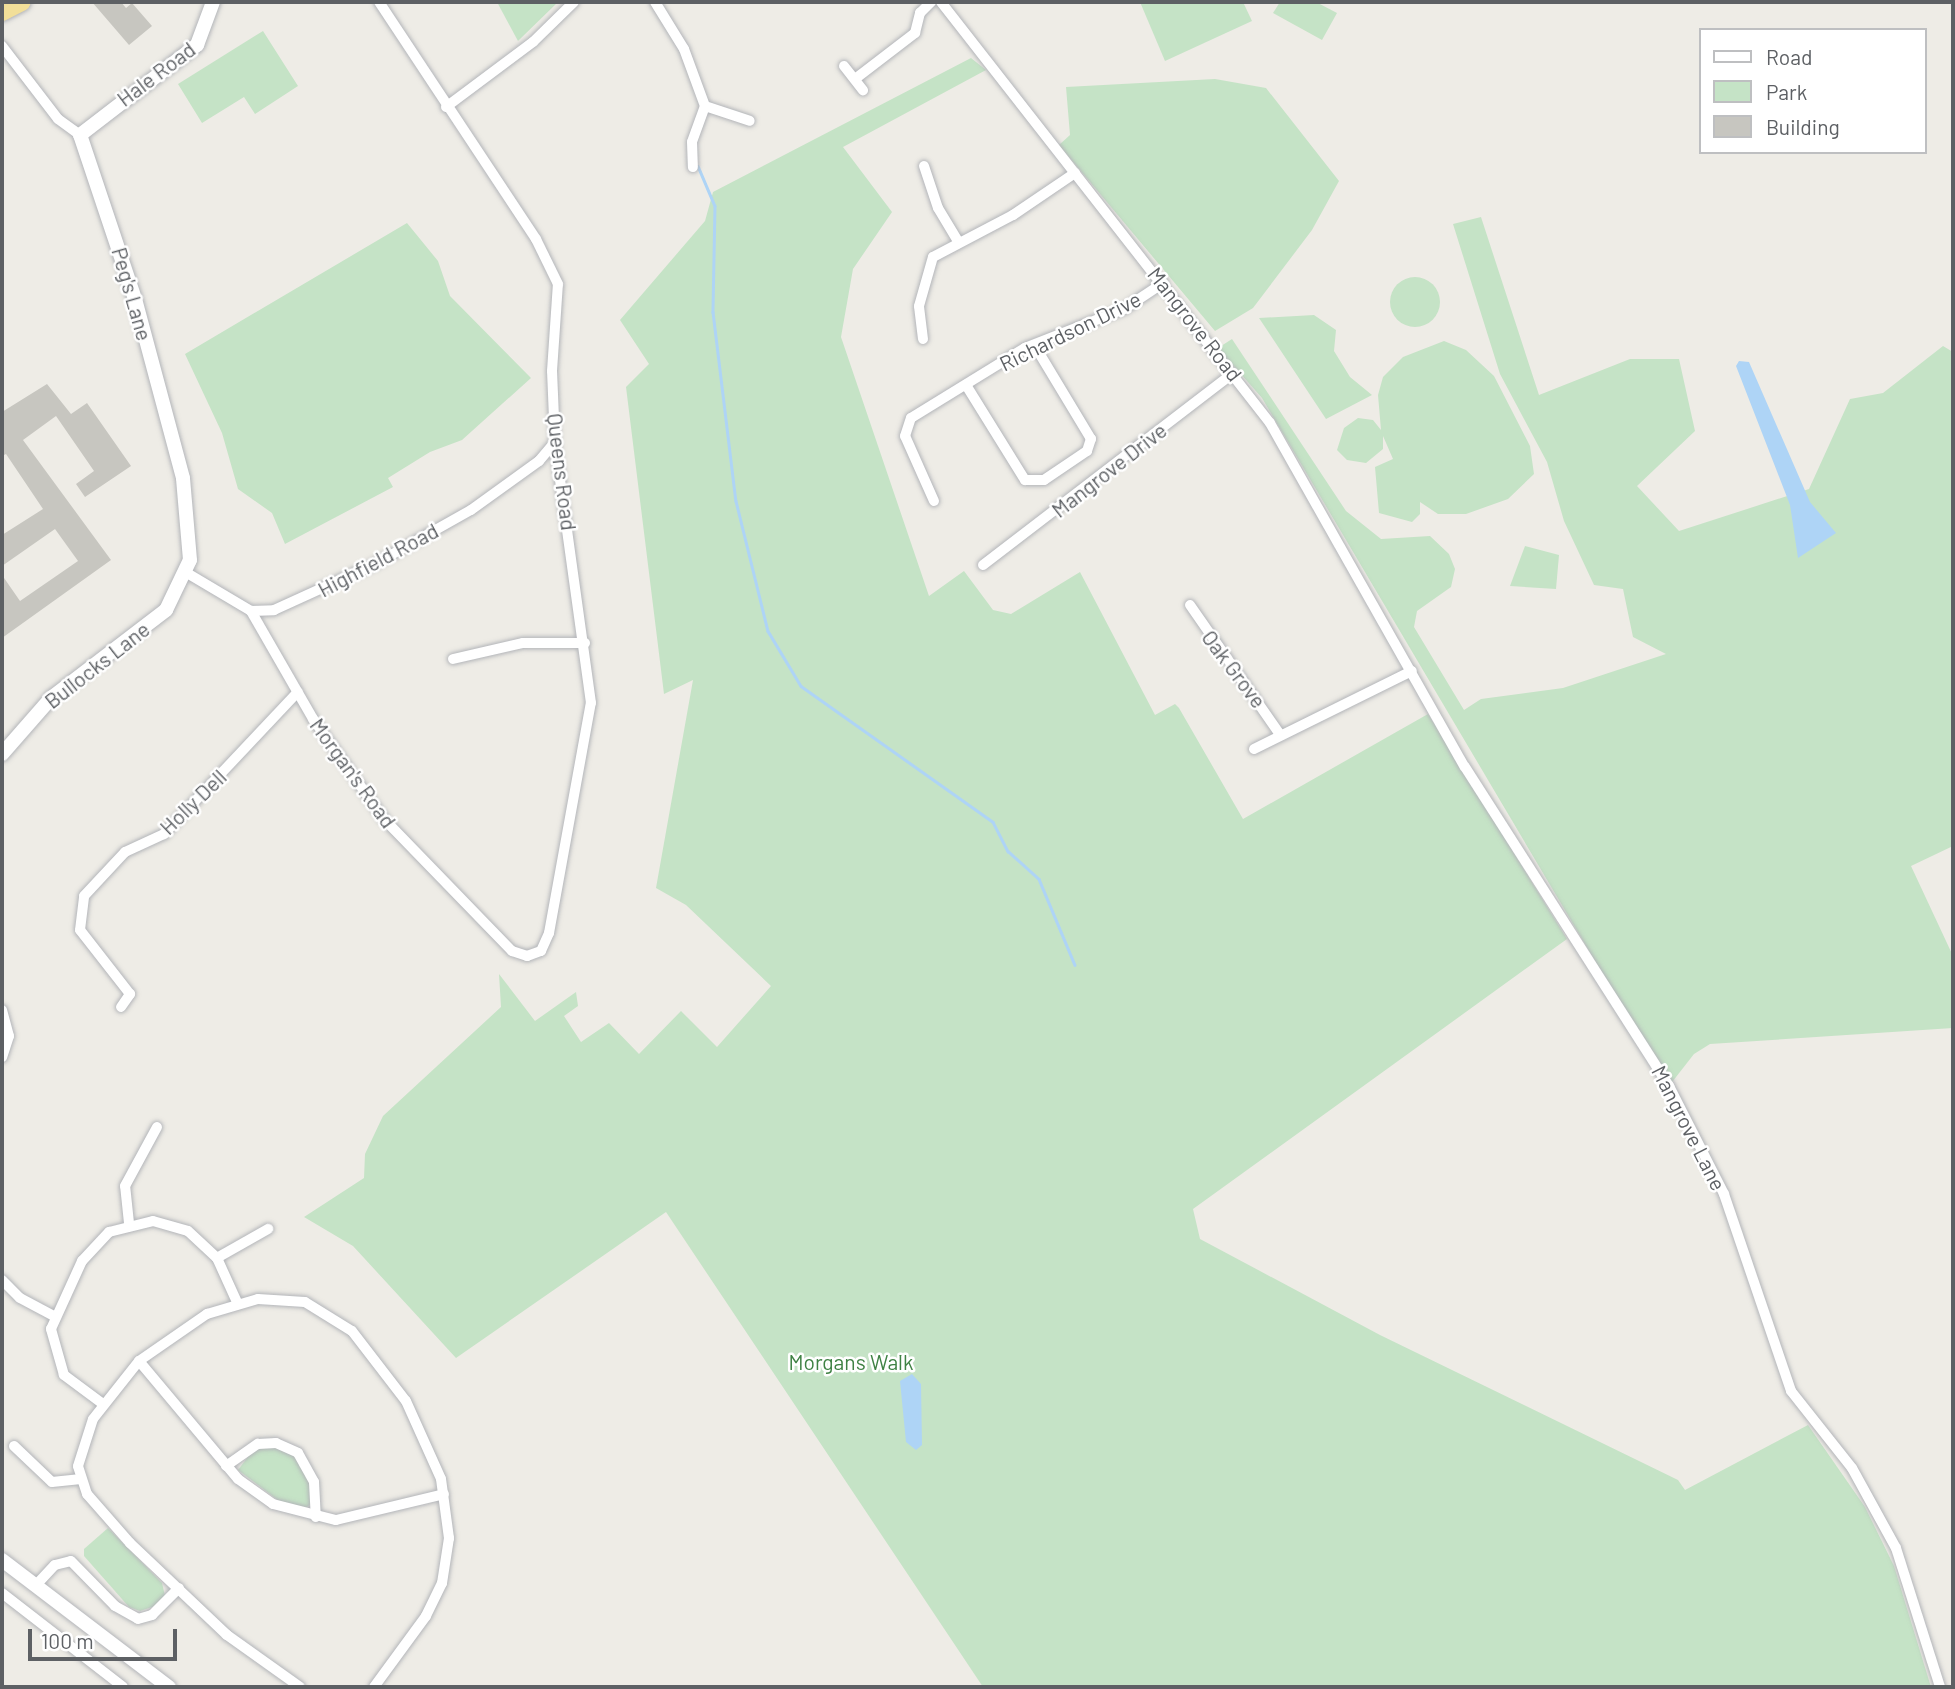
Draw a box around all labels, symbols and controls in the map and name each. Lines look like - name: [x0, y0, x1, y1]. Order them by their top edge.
- legend: [1700, 28, 1927, 154]
- street label: Hale Road: [112, 37, 200, 111]
- text: Road: [1766, 44, 1812, 69]
- text: Park: [1766, 79, 1807, 104]
- text: Building: [1766, 114, 1840, 139]
- street label: Peg's Lane: [107, 245, 157, 343]
- street label: Mangrove Road: [1142, 262, 1248, 386]
- street label: Richardson Drive: [995, 286, 1145, 376]
- street label: Queens Road: [542, 412, 582, 532]
- street label: Mangrove Drive: [1047, 417, 1171, 523]
- street label: Highfield Road: [314, 518, 442, 602]
- street label: Bullocks Lane: [40, 616, 154, 714]
- street label: Oak Grove: [1197, 625, 1271, 713]
- street label: Morgan's Road: [305, 713, 401, 833]
- street label: Holly Dell: [155, 764, 231, 840]
- street label: Mangrove Lane: [1647, 1061, 1731, 1195]
- park label: Morgans Walk: [789, 1349, 913, 1375]
- scale bar: [32, 1616, 180, 1660]
- text: 100 m: [41, 1628, 94, 1653]

